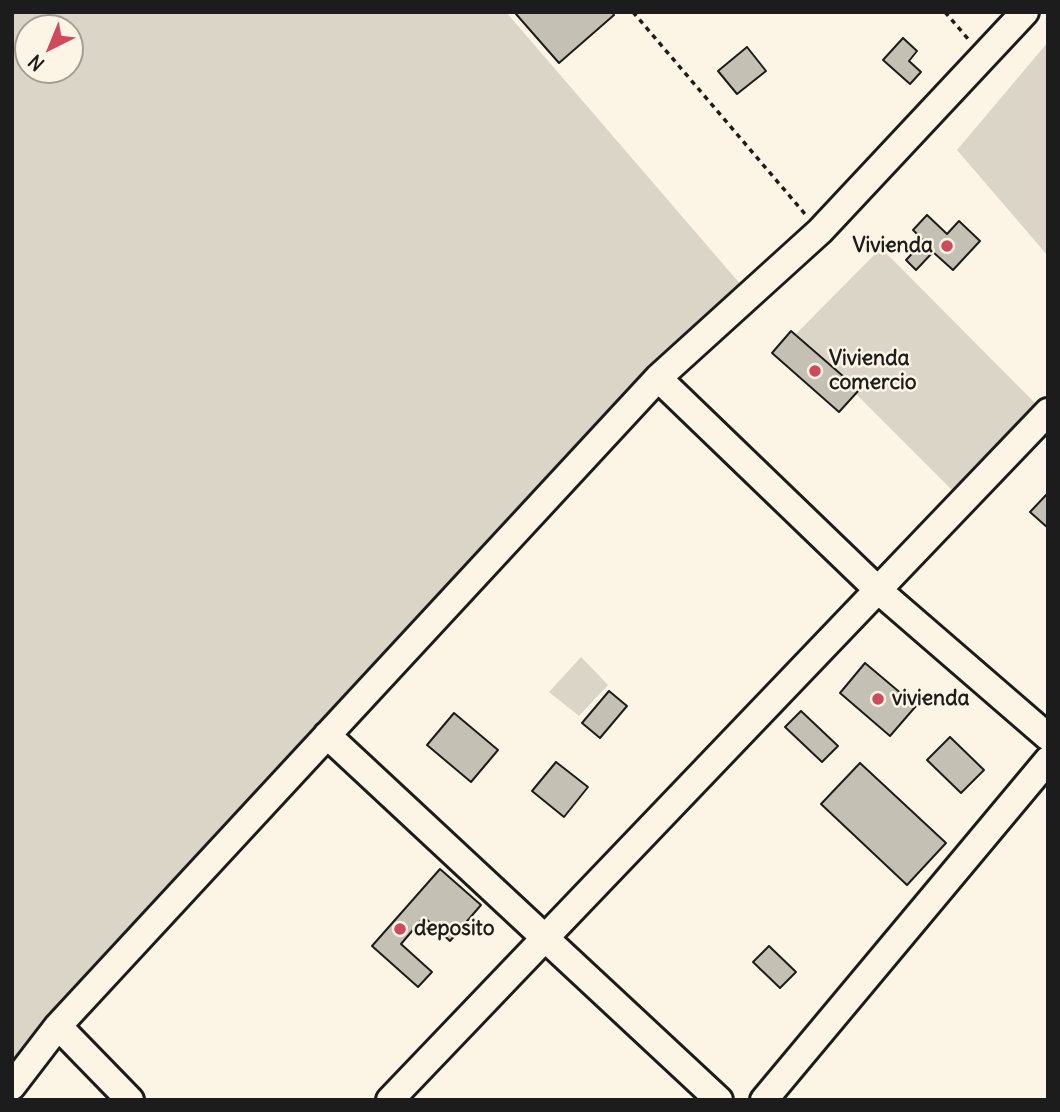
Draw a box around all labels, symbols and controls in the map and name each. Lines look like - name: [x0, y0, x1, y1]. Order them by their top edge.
- north arrow: [14, 14, 84, 84]
- text: N: [23, 50, 49, 76]
- place label: Vivienda: [852, 233, 933, 259]
- marker: Vivienda: [939, 238, 955, 254]
- place label: Vivienda comercio: [829, 346, 917, 396]
- marker: Vivienda comercio: [807, 363, 823, 379]
- place label: vivienda: [892, 686, 970, 712]
- marker: vivienda: [870, 691, 886, 707]
- place label: deposito: [414, 916, 494, 942]
- marker: deposito: [392, 921, 408, 937]

